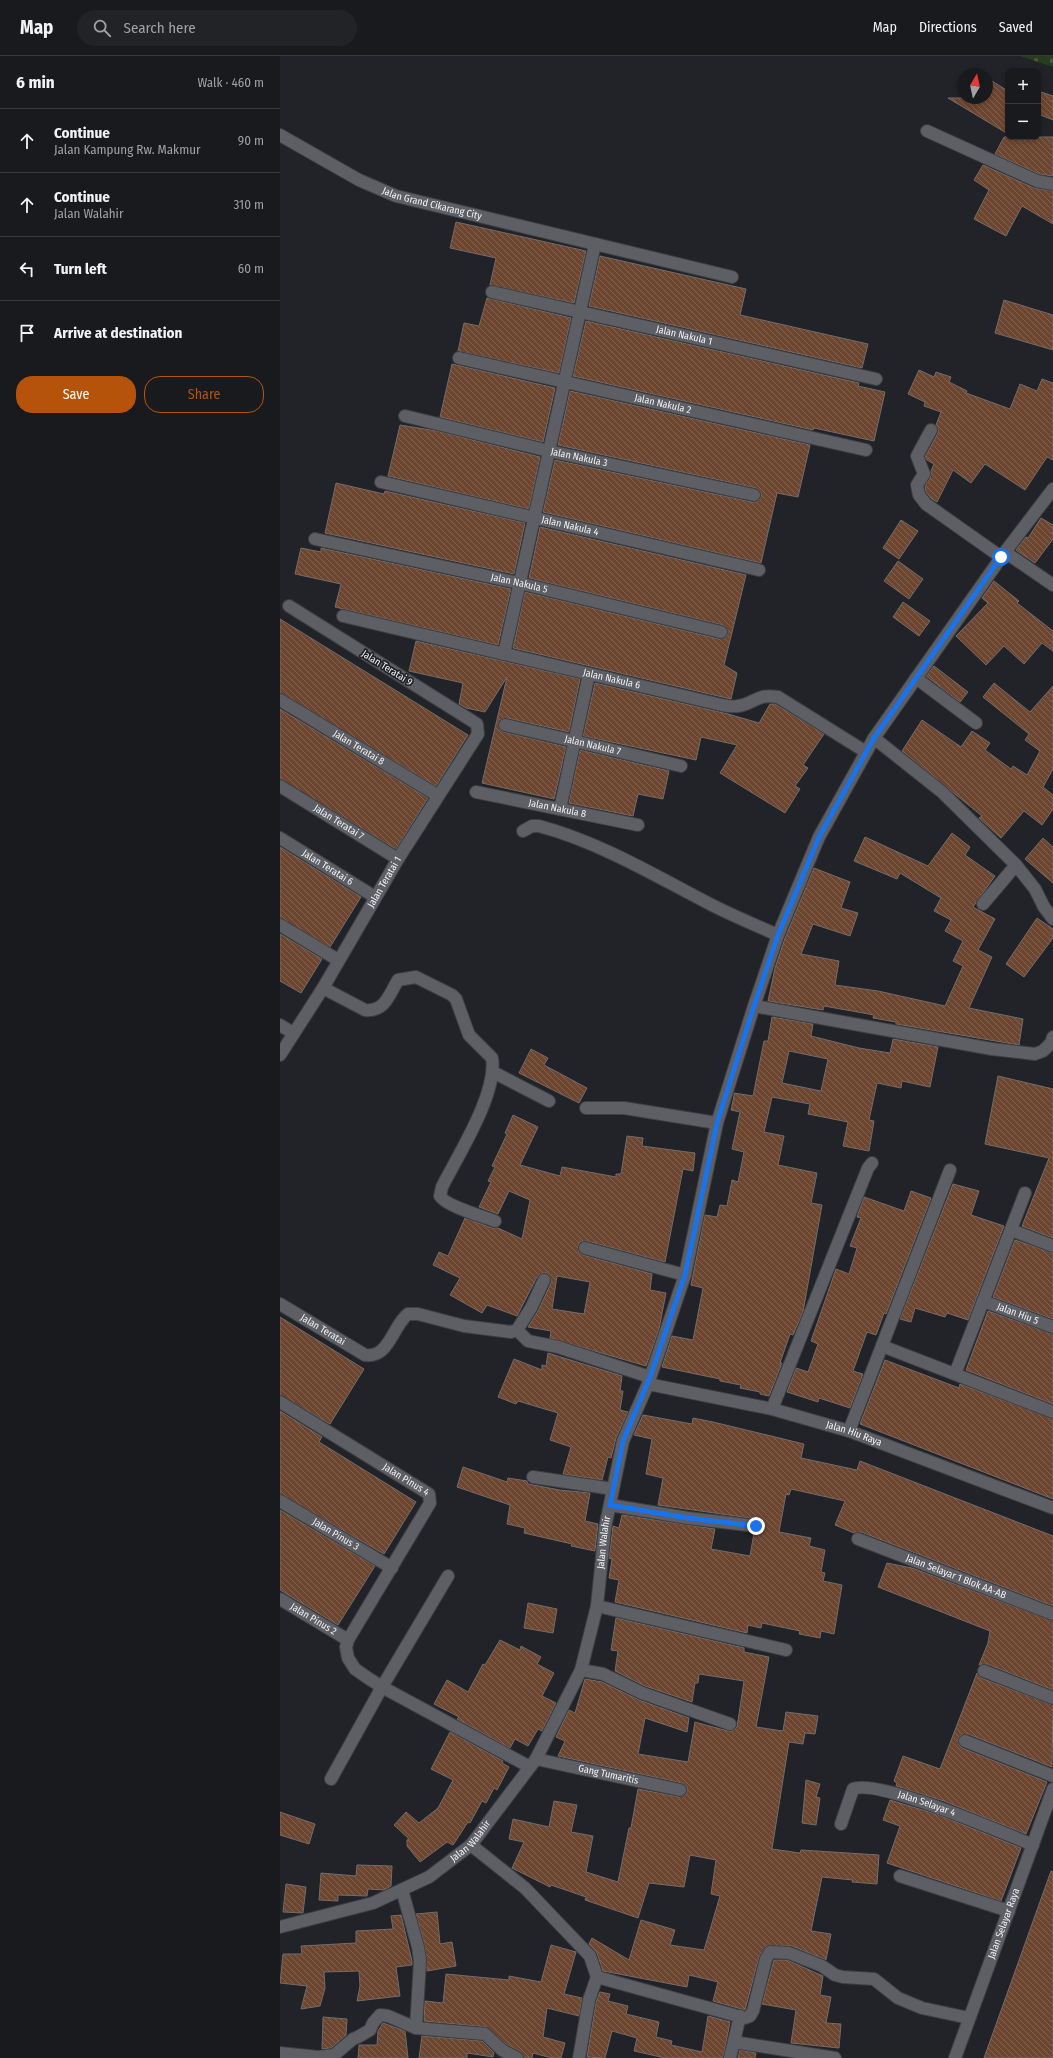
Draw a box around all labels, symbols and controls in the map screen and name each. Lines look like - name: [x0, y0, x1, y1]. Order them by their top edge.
- search box: [77, 10, 357, 46]
- text: Map: [20, 16, 53, 39]
- icon: search: [91, 17, 113, 39]
- text: Search here: [123, 19, 196, 37]
- text: Map: [873, 19, 897, 36]
- text: Directions: [919, 19, 977, 36]
- text: Saved: [999, 19, 1033, 36]
- north arrow: [957, 68, 993, 104]
- map controls: [1005, 68, 1041, 140]
- button: +: [1005, 68, 1041, 104]
- text: 6 min: [16, 72, 55, 93]
- text: Walk · 460 m: [197, 75, 264, 90]
- button: −: [1005, 104, 1041, 140]
- text: Continue: [54, 124, 110, 142]
- icon: ahead: [16, 130, 38, 152]
- text: 90 m: [238, 133, 264, 148]
- text: Jalan Kampung Rw. Makmur: [54, 142, 200, 157]
- street label: Jalan Grand Cikarang City: [380, 185, 483, 223]
- text: Continue: [54, 188, 110, 206]
- icon: ahead: [16, 194, 38, 216]
- text: 310 m: [234, 197, 264, 212]
- text: Jalan Walahir: [54, 206, 123, 221]
- icon: left: [16, 258, 38, 280]
- text: Turn left: [54, 260, 107, 278]
- text: 60 m: [238, 261, 264, 276]
- icon: arrive: [16, 322, 38, 344]
- street label: Jalan Nakula 1: [655, 323, 713, 348]
- text: Arrive at destination: [54, 324, 182, 342]
- button: Save: [16, 376, 136, 413]
- button: Share: [144, 376, 264, 413]
- street label: Jalan Nakula 2: [633, 392, 693, 416]
- street label: Jalan Nakula 3: [550, 446, 609, 470]
- street label: Jalan Nakula 4: [540, 514, 600, 538]
- route start: [992, 548, 1010, 566]
- street label: Jalan Nakula 5: [490, 571, 549, 596]
- street label: Jalan Teratai 9: [359, 648, 415, 688]
- street label: Jalan Nakula 6: [582, 667, 641, 692]
- street label: Jalan Teratai 8: [331, 728, 387, 768]
- street label: Jalan Nakula 7: [563, 733, 622, 758]
- street label: Jalan Nakula 8: [528, 797, 587, 820]
- street label: Jalan Teratai 7: [311, 802, 366, 842]
- street label: Jalan Teratai 6: [300, 847, 355, 888]
- street label: Jalan Teratai 1: [365, 855, 404, 910]
- street label: Jalan Hiu 5: [995, 1301, 1041, 1327]
- street label: Jalan Teratai: [298, 1312, 348, 1348]
- street label: Jalan Hiu Raya: [825, 1419, 884, 1449]
- street label: Jalan Pinus 4: [380, 1461, 432, 1499]
- street label: Jalan Walahir: [595, 1514, 613, 1570]
- street label: Jalan Pinus 3: [310, 1516, 362, 1553]
- route end: [747, 1517, 765, 1535]
- street label: Jalan Selayar 1 Blok AA-AB: [904, 1552, 1008, 1602]
- street label: Jalan Pinus 2: [288, 1601, 339, 1638]
- street label: Gang Tumaritis: [577, 1762, 640, 1787]
- street label: Jalan Selayar 4: [897, 1788, 957, 1819]
- street label: Jalan Walahir: [448, 1818, 494, 1865]
- street label: Jalan Selayar Raya: [986, 1887, 1022, 1961]

